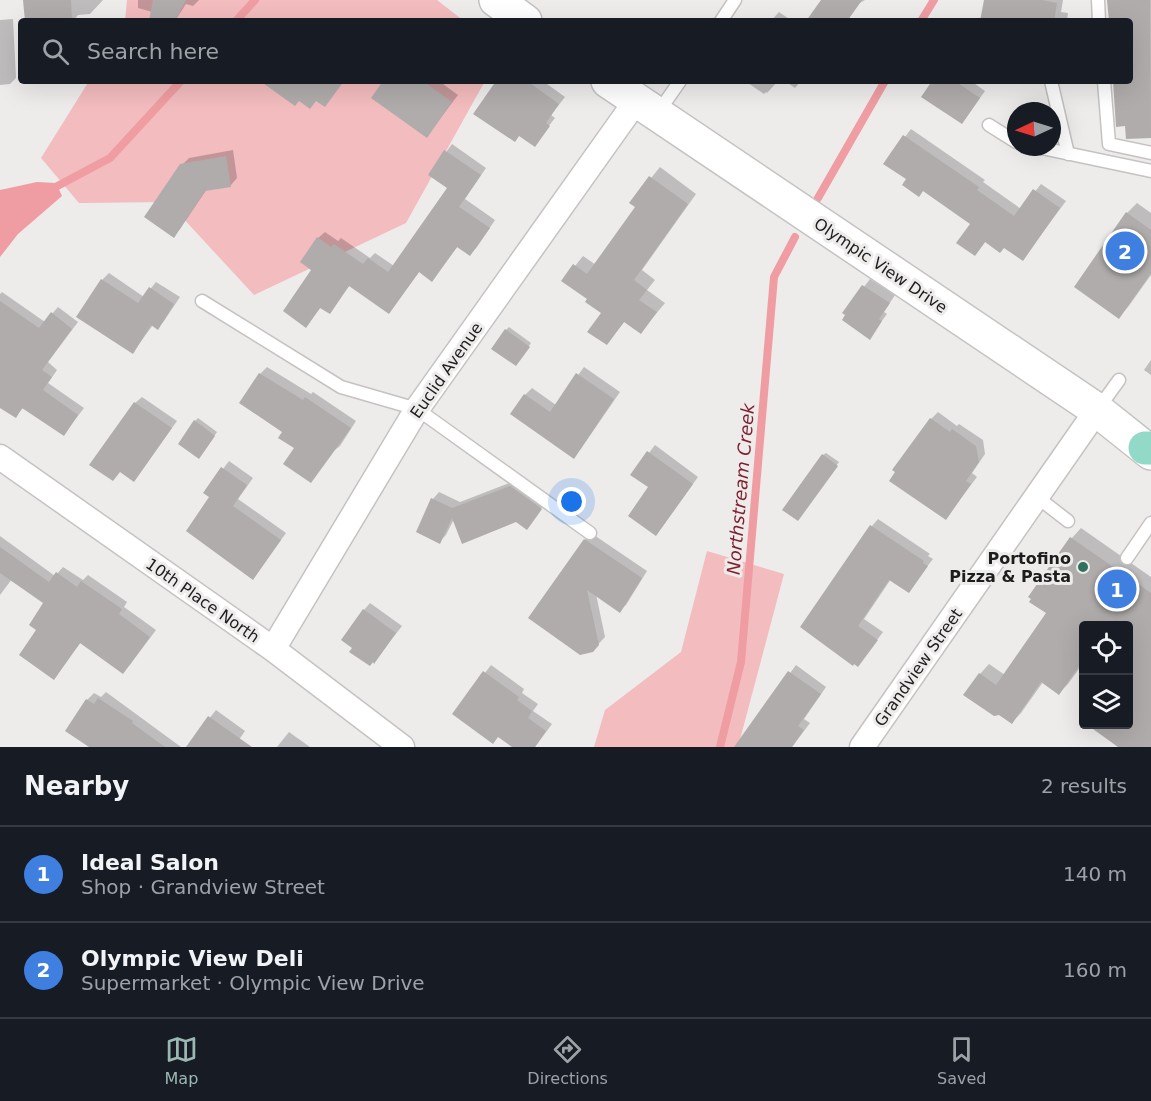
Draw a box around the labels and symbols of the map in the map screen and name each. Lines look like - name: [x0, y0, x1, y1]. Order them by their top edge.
- north arrow: [1007, 102, 1061, 156]
- street label: Olympic View Drive: [811, 214, 951, 317]
- pin: 2: [1106, 228, 1144, 274]
- street label: Euclid Avenue: [406, 319, 486, 422]
- water label: Northstream Creek: [723, 401, 759, 576]
- your location: [557, 487, 586, 516]
- place label: Portofino Pizza & Pasta: [949, 549, 1071, 586]
- street label: 10th Place North: [142, 554, 263, 647]
- marker: Portofino Pizza & Pasta: [1076, 560, 1090, 574]
- pin: 1: [1098, 566, 1136, 612]
- street label: Grandview Street: [871, 605, 966, 730]

